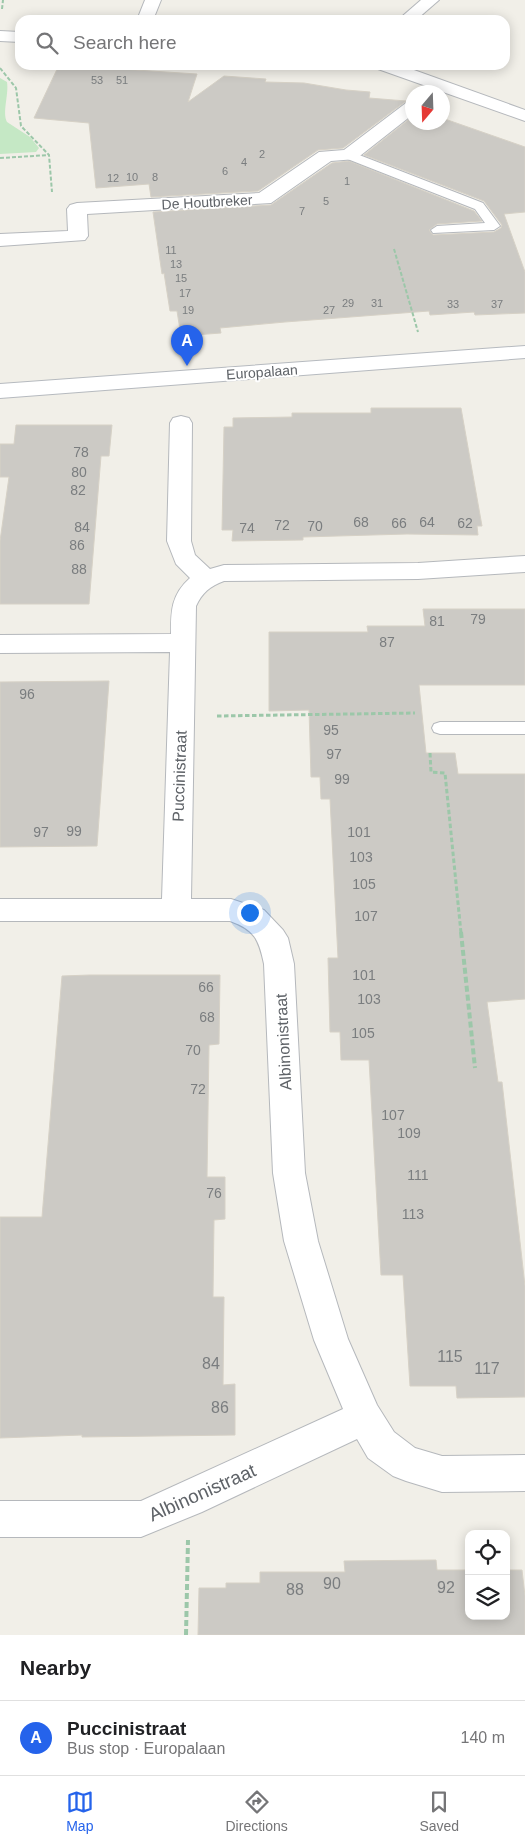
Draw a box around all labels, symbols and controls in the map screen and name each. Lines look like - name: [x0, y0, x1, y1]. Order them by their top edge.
- search box: [15, 15, 510, 70]
- icon: search: [33, 29, 61, 57]
- text: Search here: [73, 32, 177, 53]
- house number: 53: [91, 74, 103, 86]
- house number: 51: [116, 74, 128, 86]
- north arrow: [405, 85, 450, 130]
- house number: 2: [259, 148, 265, 160]
- house number: 4: [241, 156, 247, 168]
- house number: 6: [222, 165, 228, 177]
- house number: 10: [126, 171, 138, 183]
- house number: 8: [152, 171, 158, 183]
- house number: 12: [107, 172, 119, 184]
- house number: 1: [344, 175, 350, 187]
- street label: De Houtbreker: [161, 192, 253, 212]
- house number: 5: [323, 195, 329, 207]
- house number: 7: [299, 205, 305, 217]
- house number: 11: [165, 244, 177, 256]
- house number: 13: [170, 258, 182, 270]
- house number: 15: [175, 272, 187, 284]
- house number: 17: [179, 287, 191, 299]
- house number: 29: [342, 297, 354, 309]
- house number: 31: [371, 297, 383, 309]
- house number: 33: [447, 298, 459, 310]
- house number: 37: [491, 298, 503, 310]
- house number: 19: [182, 304, 194, 316]
- house number: 27: [323, 304, 335, 316]
- pin: A: [171, 325, 203, 366]
- street label: Europalaan: [226, 362, 298, 382]
- house number: 78: [73, 444, 89, 460]
- house number: 80: [71, 464, 87, 480]
- house number: 82: [70, 482, 86, 498]
- house number: 68: [353, 514, 369, 530]
- house number: 64: [419, 514, 435, 530]
- house number: 66: [391, 515, 407, 531]
- house number: 62: [457, 515, 473, 531]
- house number: 72: [274, 517, 290, 533]
- house number: 70: [307, 518, 323, 534]
- house number: 84: [74, 519, 90, 535]
- house number: 74: [239, 520, 255, 536]
- house number: 86: [69, 537, 85, 553]
- house number: 88: [71, 561, 87, 577]
- house number: 79: [470, 611, 486, 627]
- house number: 81: [429, 613, 445, 629]
- house number: 87: [379, 634, 395, 650]
- house number: 96: [19, 686, 35, 702]
- house number: 95: [323, 722, 339, 738]
- street label: Puccinistraat: [169, 729, 190, 822]
- house number: 97: [326, 746, 342, 762]
- house number: 99: [334, 771, 350, 787]
- house number: 99: [66, 823, 82, 839]
- house number: 97: [33, 824, 49, 840]
- house number: 101: [347, 824, 371, 840]
- house number: 103: [349, 849, 373, 865]
- house number: 105: [352, 876, 376, 892]
- your location: [237, 900, 263, 926]
- house number: 107: [354, 908, 378, 924]
- house number: 101: [352, 967, 376, 983]
- house number: 66: [198, 979, 214, 995]
- house number: 103: [357, 991, 381, 1007]
- street label: Albinonistraat: [272, 993, 295, 1091]
- house number: 68: [199, 1009, 215, 1025]
- house number: 105: [351, 1025, 375, 1041]
- house number: 70: [185, 1042, 201, 1058]
- house number: 72: [190, 1081, 206, 1097]
- house number: 107: [381, 1107, 405, 1123]
- house number: 109: [397, 1125, 421, 1141]
- house number: 111: [407, 1167, 429, 1183]
- house number: 76: [206, 1185, 222, 1201]
- house number: 113: [402, 1206, 424, 1222]
- house number: 115: [437, 1348, 463, 1365]
- house number: 84: [202, 1355, 220, 1372]
- house number: 117: [474, 1360, 500, 1377]
- house number: 86: [211, 1399, 229, 1416]
- street label: Albinonistraat: [145, 1459, 260, 1525]
- map controls: [465, 1530, 510, 1620]
- button: locate: [465, 1530, 510, 1575]
- house number: 90: [323, 1575, 341, 1592]
- button: layers: [465, 1575, 510, 1620]
- house number: 92: [437, 1579, 455, 1596]
- house number: 88: [286, 1581, 304, 1598]
- text: Nearby: [20, 1656, 91, 1679]
- text: Puccinistraat: [67, 1718, 186, 1739]
- text: A: [30, 1729, 42, 1746]
- text: 140 m: [461, 1729, 505, 1746]
- text: Bus stop · Europalaan: [67, 1740, 225, 1757]
- tab: Map: [66, 1788, 94, 1834]
- tab: Directions: [226, 1788, 288, 1834]
- tab: Saved: [419, 1788, 459, 1834]

